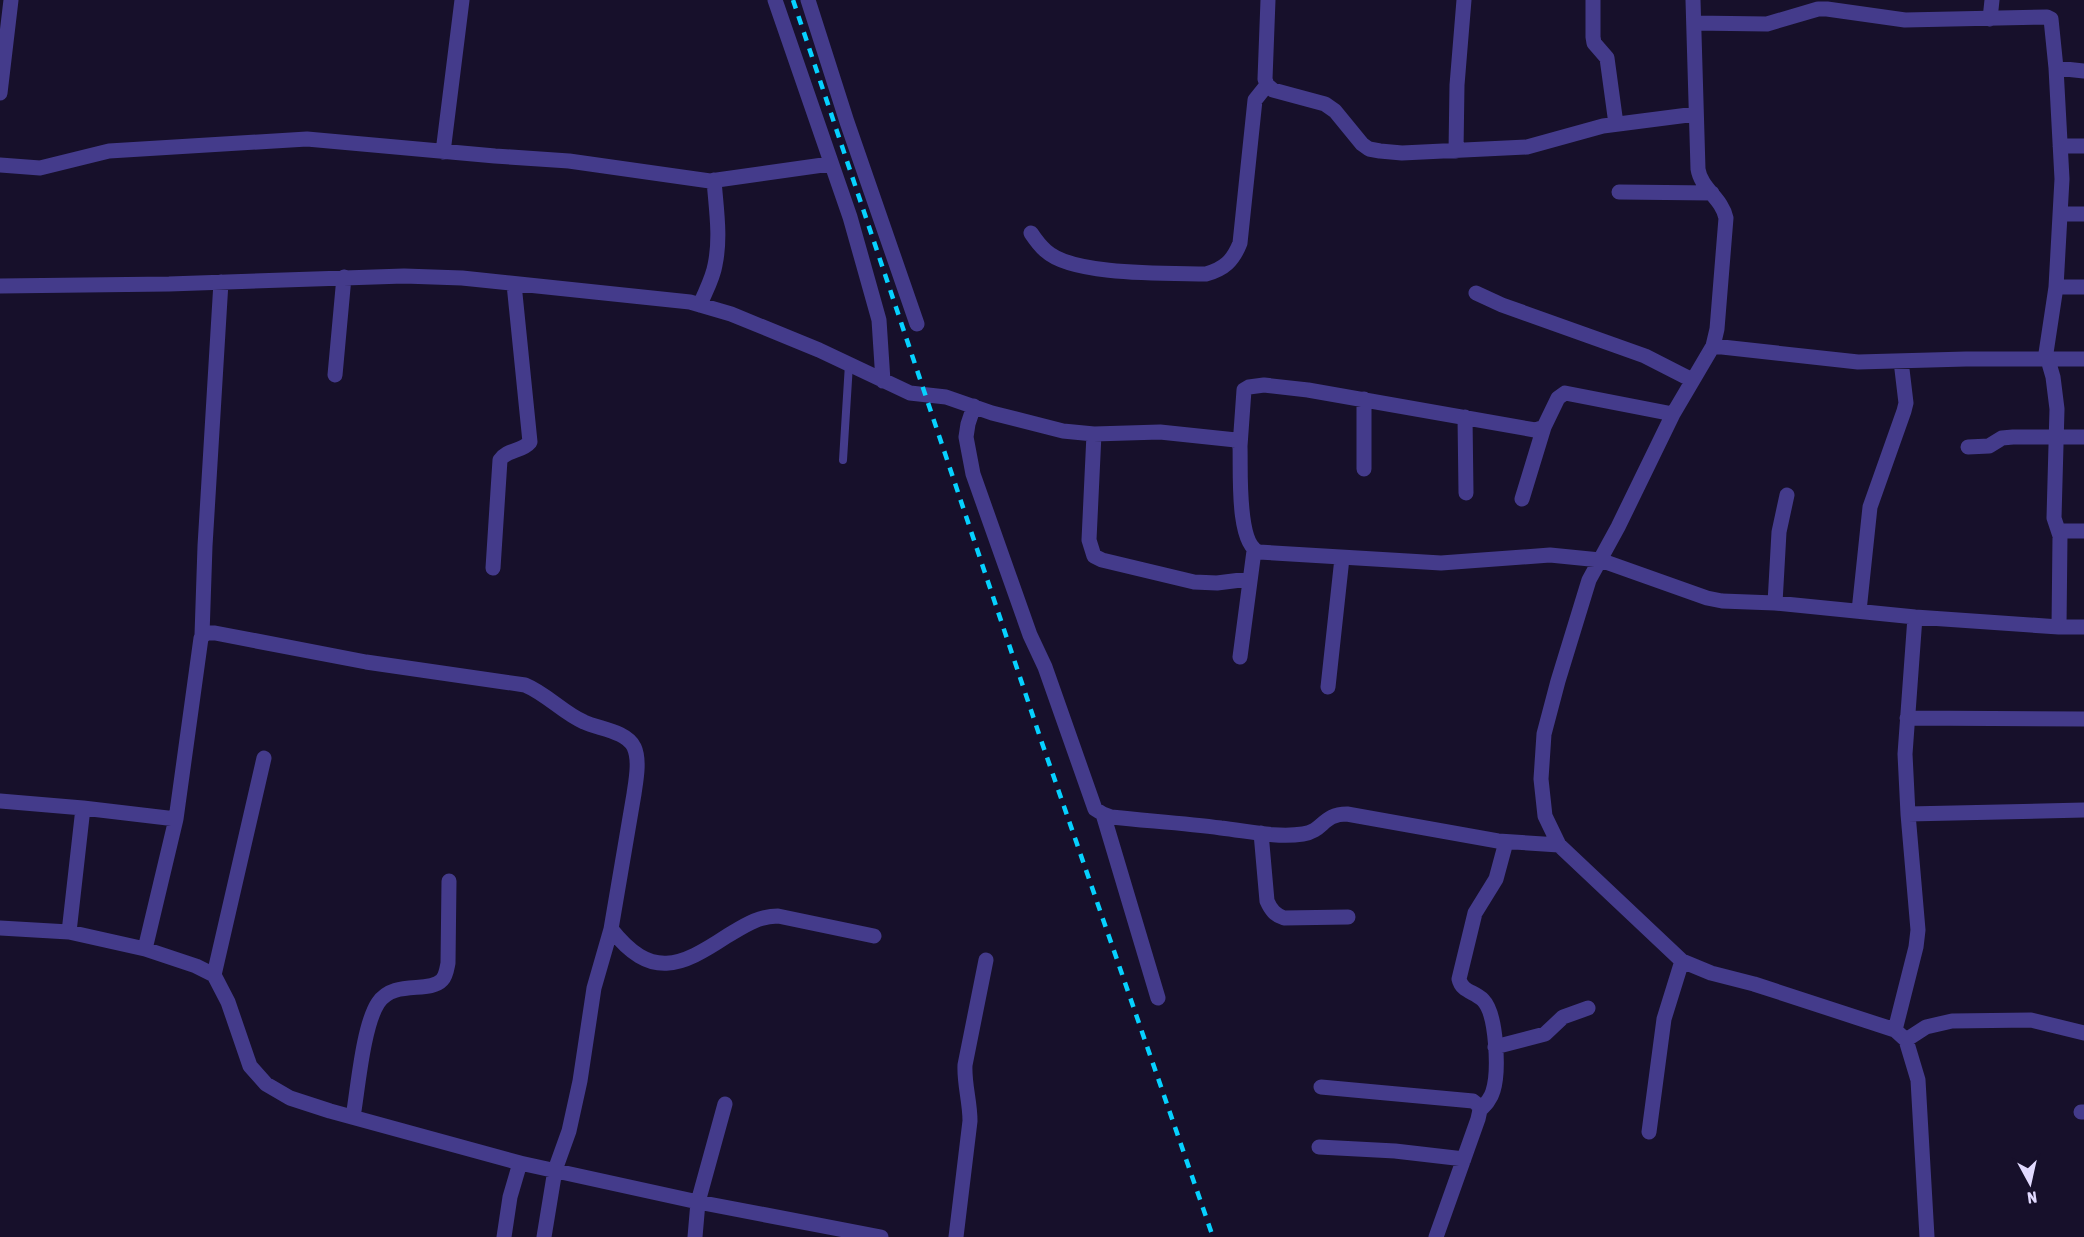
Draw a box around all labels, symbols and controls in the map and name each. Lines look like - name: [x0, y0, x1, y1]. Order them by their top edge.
- north arrow: [2000, 1153, 2060, 1213]
- text: N: [2026, 1188, 2038, 1207]

